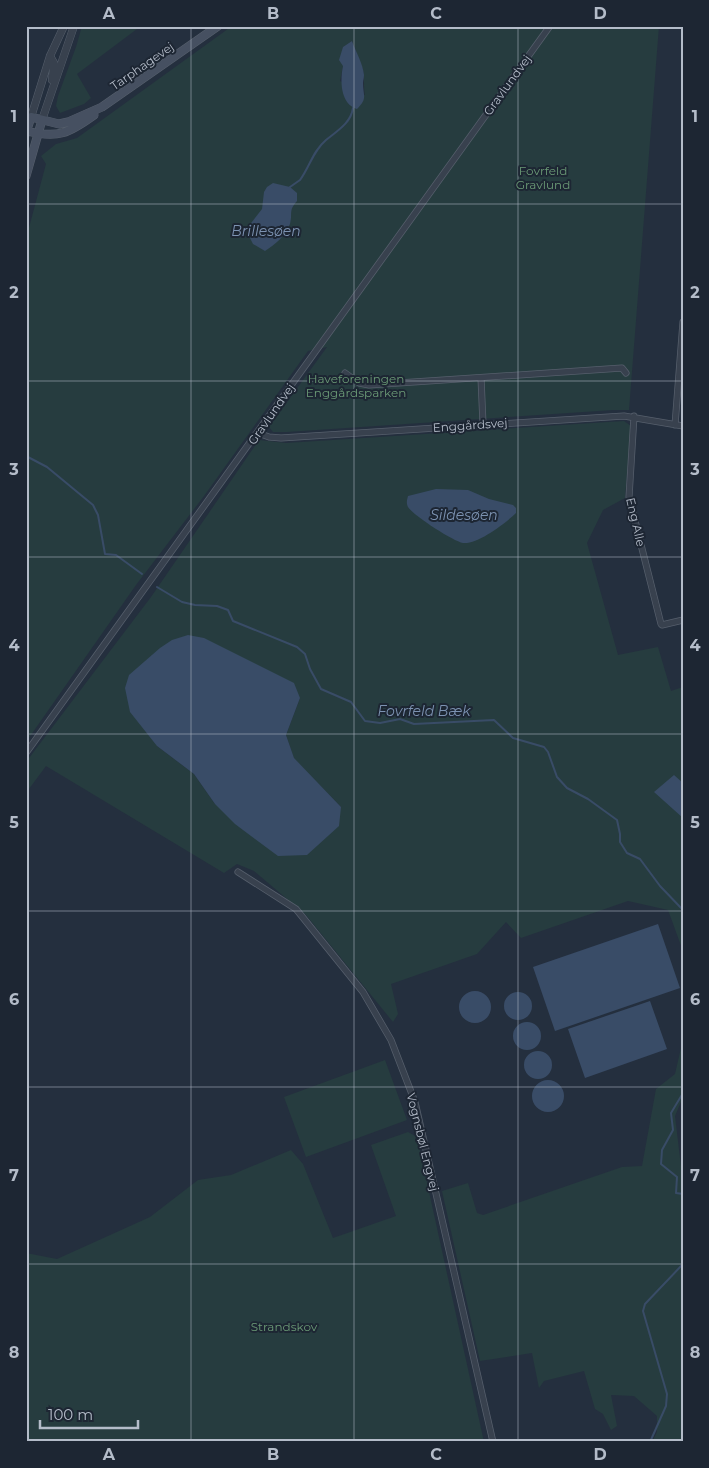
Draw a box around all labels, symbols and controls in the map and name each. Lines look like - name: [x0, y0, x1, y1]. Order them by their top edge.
- text: A: [102, 4, 116, 23]
- text: B: [267, 4, 279, 23]
- text: C: [430, 4, 442, 23]
- text: D: [593, 4, 607, 23]
- street label: Tarphagevej: [107, 39, 177, 93]
- street label: Gravlundvej: [480, 52, 534, 118]
- text: 1: [11, 107, 17, 126]
- text: 1: [692, 107, 698, 126]
- park label: Fovrfeld Gravlund: [516, 163, 570, 192]
- water label: Brillesøen: [231, 222, 301, 240]
- text: 2: [9, 283, 19, 302]
- text: 2: [690, 283, 700, 302]
- park label: Haveforeningen Enggårdsparken: [306, 371, 406, 400]
- street label: Gravlundvej: [244, 380, 298, 448]
- street label: Enggårdsvej: [432, 415, 508, 435]
- text: 3: [8, 460, 19, 479]
- text: 3: [689, 460, 700, 479]
- street label: Eng Alle: [623, 496, 649, 548]
- water label: Sildesøen: [430, 506, 498, 524]
- text: 4: [8, 636, 20, 655]
- text: 4: [689, 636, 701, 655]
- water label: Fovrfeld Bæk: [377, 702, 471, 720]
- text: 5: [9, 813, 19, 832]
- text: 5: [690, 813, 700, 832]
- text: 6: [9, 990, 19, 1009]
- text: 6: [690, 990, 700, 1009]
- street label: Vognsbøl Engvej: [404, 1091, 442, 1193]
- text: 7: [9, 1166, 19, 1185]
- text: 7: [690, 1166, 700, 1185]
- park label: Strandskov: [251, 1319, 318, 1334]
- text: 8: [9, 1343, 19, 1362]
- text: 8: [690, 1343, 700, 1362]
- scale bar: [40, 1398, 138, 1430]
- text: 100 m: [48, 1405, 93, 1424]
- text: A: [102, 1445, 116, 1464]
- text: B: [267, 1445, 279, 1464]
- text: C: [430, 1445, 442, 1464]
- text: D: [593, 1445, 607, 1464]

